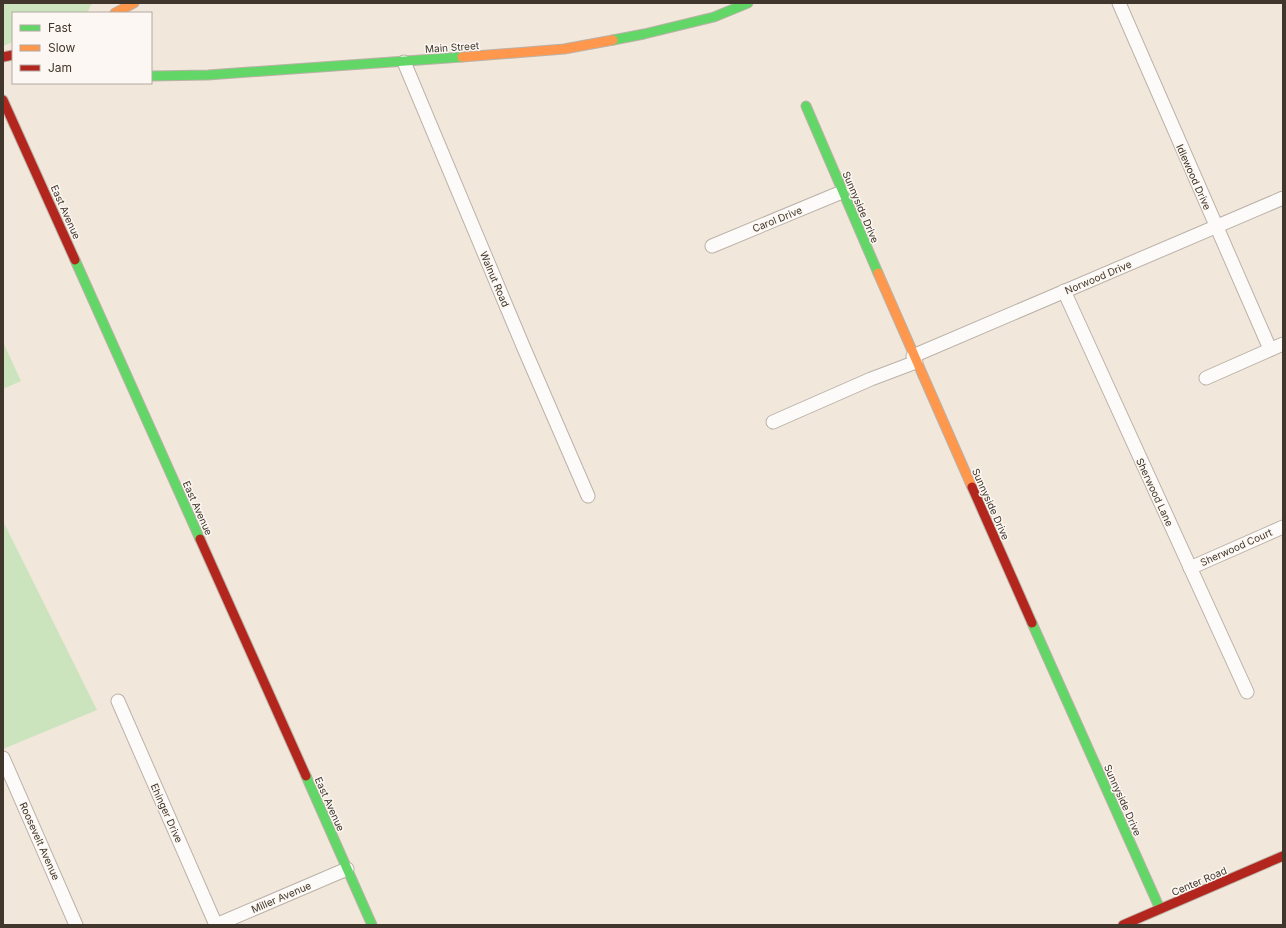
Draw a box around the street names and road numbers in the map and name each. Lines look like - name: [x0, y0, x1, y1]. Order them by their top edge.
- street label: Main Street: [425, 39, 480, 55]
- street label: Idlewood Drive: [1174, 142, 1214, 212]
- street label: Sunnyside Drive: [840, 169, 882, 245]
- street label: East Avenue: [49, 183, 83, 241]
- street label: Carol Drive: [750, 204, 804, 234]
- street label: Walnut Road: [478, 249, 512, 309]
- street label: Norwood Drive: [1063, 258, 1133, 296]
- street label: Sherwood Lane: [1134, 456, 1176, 528]
- street label: Sunnyside Drive: [970, 466, 1012, 542]
- street label: East Avenue: [181, 479, 215, 537]
- street label: Sherwood Court: [1198, 525, 1274, 568]
- street label: Sunnyside Drive: [1102, 762, 1144, 838]
- street label: East Avenue: [313, 775, 347, 833]
- street label: Ehinger Drive: [149, 782, 185, 845]
- street label: Roosevelt Avenue: [17, 800, 63, 882]
- street label: Center Road: [1170, 864, 1228, 898]
- street label: Miller Avenue: [249, 879, 313, 915]

